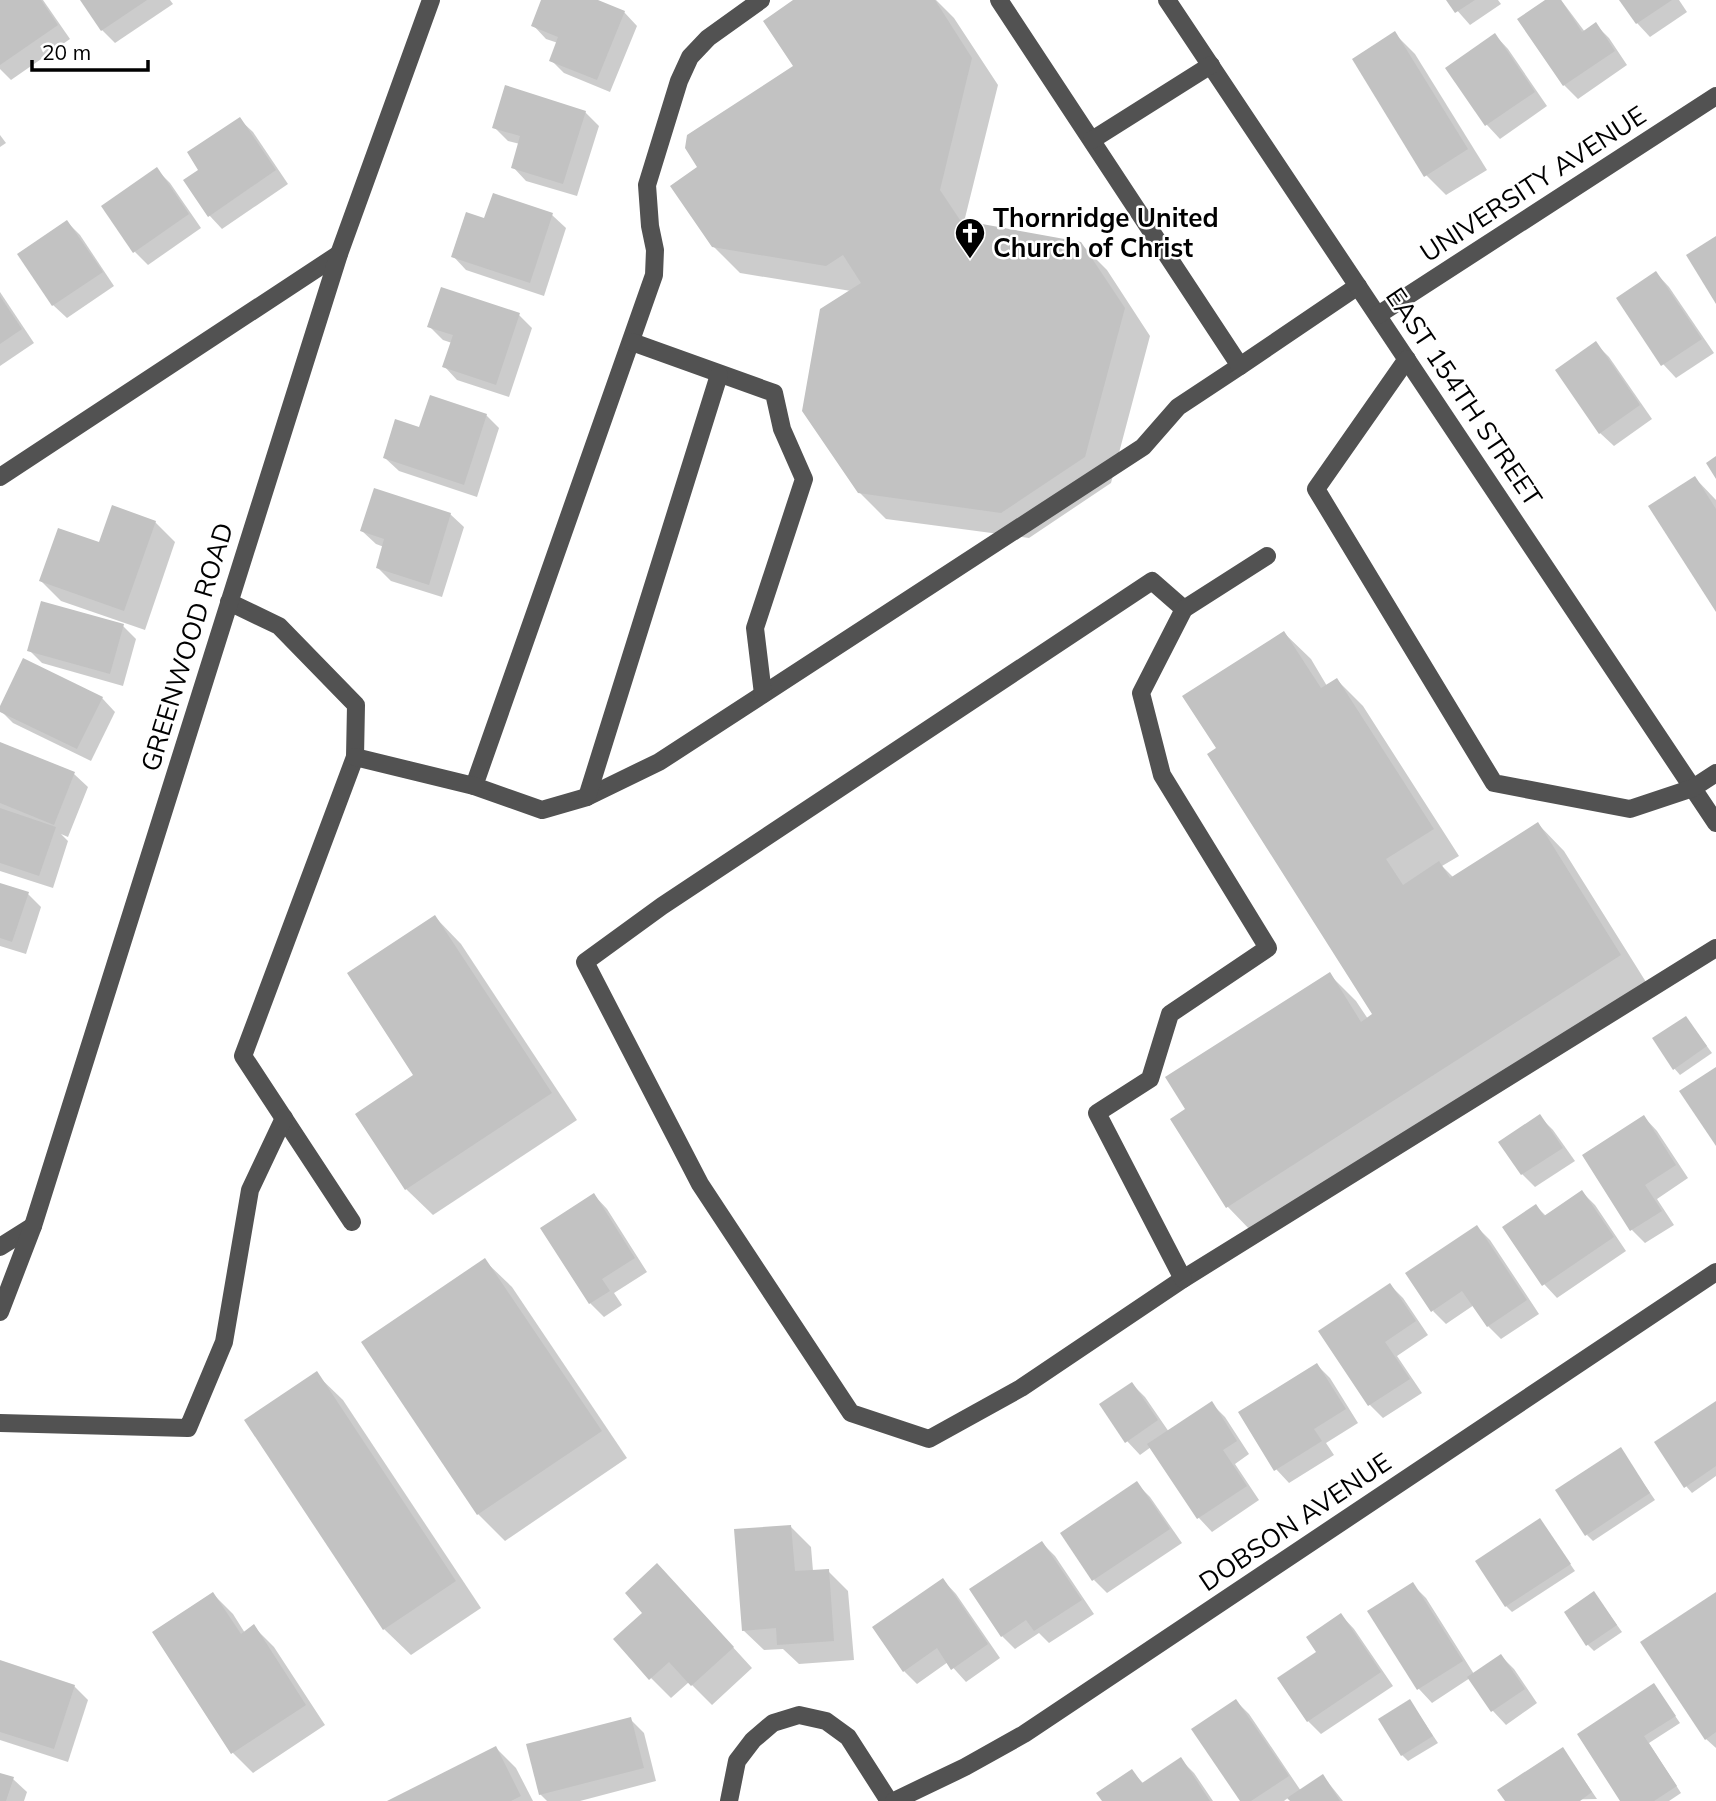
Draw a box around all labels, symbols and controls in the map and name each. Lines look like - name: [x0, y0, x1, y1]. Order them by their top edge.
- scale bar: [32, 28, 147, 72]
- text: 20 m: [42, 39, 91, 65]
- street label: UNIVERSITY AVENUE: [1414, 98, 1652, 269]
- place label: Thornridge United Church of Christ: [993, 201, 1219, 264]
- church icon: Thornridge United Church of Christ: [953, 216, 987, 260]
- street label: EAST 154TH STREET: [1379, 281, 1550, 513]
- street label: GREENWOOD ROAD: [133, 519, 240, 775]
- street label: DOBSON AVENUE: [1192, 1445, 1397, 1598]

